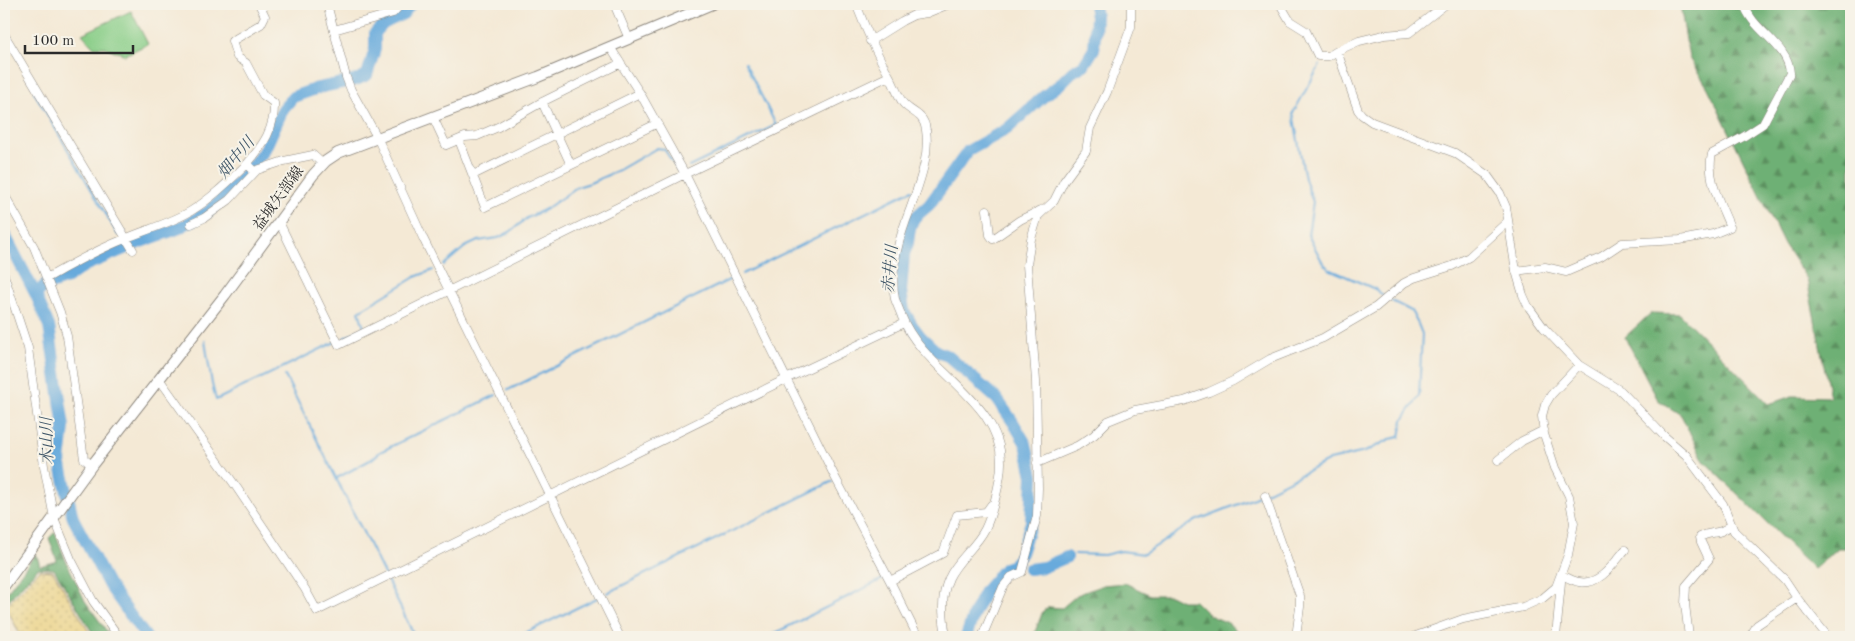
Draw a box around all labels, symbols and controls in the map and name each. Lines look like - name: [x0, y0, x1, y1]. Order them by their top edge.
- scale bar: [25, 22, 132, 54]
- text: 100 m: [32, 34, 74, 49]
- water label: 畑中川: [213, 132, 259, 182]
- street label: 益城矢部線: [249, 163, 307, 234]
- water label: 赤井川: [879, 242, 901, 294]
- water label: 木山川: [38, 415, 56, 465]

